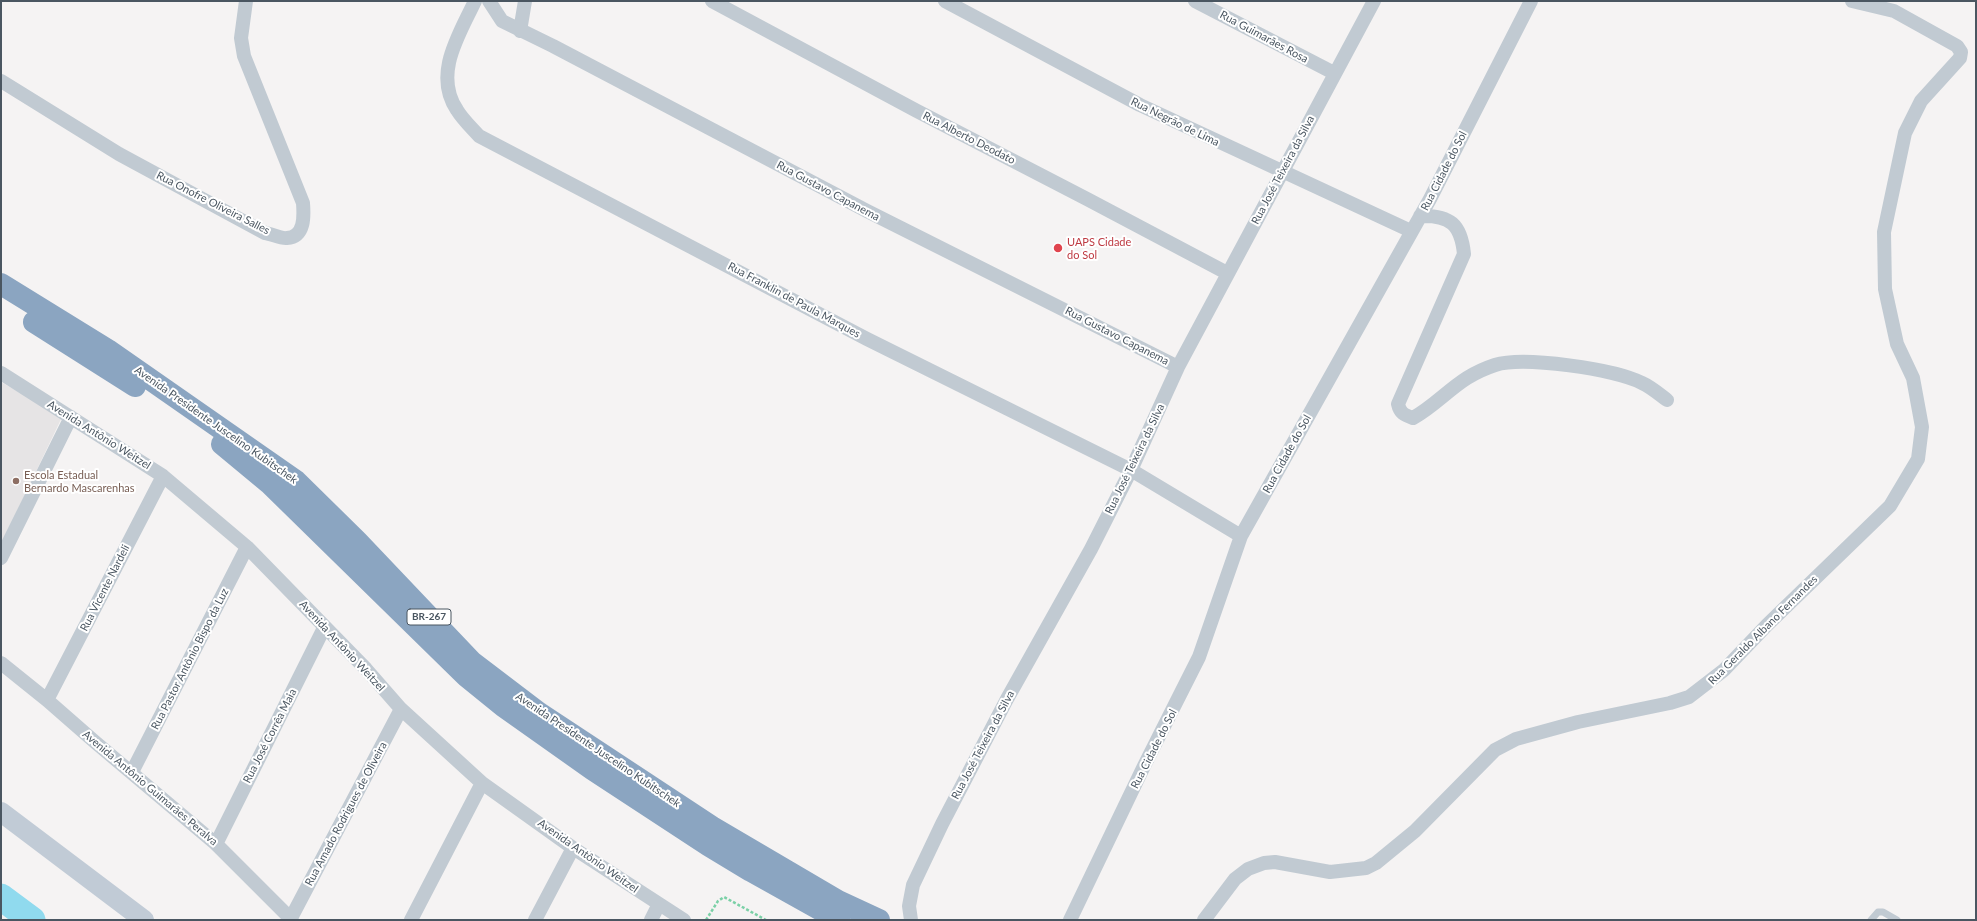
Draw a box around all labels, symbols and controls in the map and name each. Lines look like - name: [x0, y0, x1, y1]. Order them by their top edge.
- street label: Rua Guimarães Rosa: [1218, 8, 1310, 66]
- street label: Rua Negrão de Lima: [1129, 95, 1221, 149]
- street label: Rua Alberto Deodato: [921, 109, 1017, 167]
- street label: Rua José Teixeira da Silva: [1249, 113, 1317, 227]
- street label: Rua Cidade do Sol: [1418, 129, 1470, 213]
- street label: Rua Gustavo Capanema: [774, 158, 882, 224]
- street label: Rua Onofre Oliveira Salles: [154, 169, 272, 237]
- place label: UAPS Cidade do Sol: [1067, 235, 1131, 261]
- marker: UAPS Cidade do Sol: [1052, 242, 1064, 254]
- street label: Rua Franklin de Paula Marques: [726, 259, 862, 341]
- street label: Rua Gustavo Capanema: [1063, 304, 1171, 368]
- street label: Avenida Presidente Juscelino Kubitschek: [132, 363, 300, 487]
- street label: Avenida Antônio Weitzel: [45, 398, 153, 472]
- street label: Rua José Teixeira da Silva: [1102, 402, 1168, 516]
- street label: Rua Cidade do Sol: [1260, 413, 1314, 495]
- place label: Escola Estadual Bernardo Mascarenhas: [24, 468, 135, 494]
- marker: Escola Estadual Bernardo Mascarenhas: [11, 476, 21, 486]
- street label: Rua Vicente Nardeli: [77, 542, 133, 634]
- street label: Rua Geraldo Albano Fernandes: [1706, 573, 1820, 687]
- street label: Rua Pastor Antônio Bispo da Luz: [149, 586, 231, 732]
- street label: Avenida Antônio Weitzel: [296, 598, 388, 694]
- road number: BR-267: [407, 609, 451, 625]
- street label: Rua José Corrêa Maia: [240, 687, 300, 785]
- street label: Rua José Teixeira da Silva: [949, 688, 1017, 802]
- street label: Avenida Presidente Juscelino Kubitschek: [513, 690, 683, 810]
- street label: Rua Cidade do Sol: [1128, 707, 1180, 791]
- street label: Avenida Antônio Guimarães Peralva: [80, 728, 220, 848]
- street label: Rua Amado Rodrigues de Oliveira: [302, 740, 390, 888]
- street label: Avenida Antônio Weitzel: [535, 816, 641, 896]

